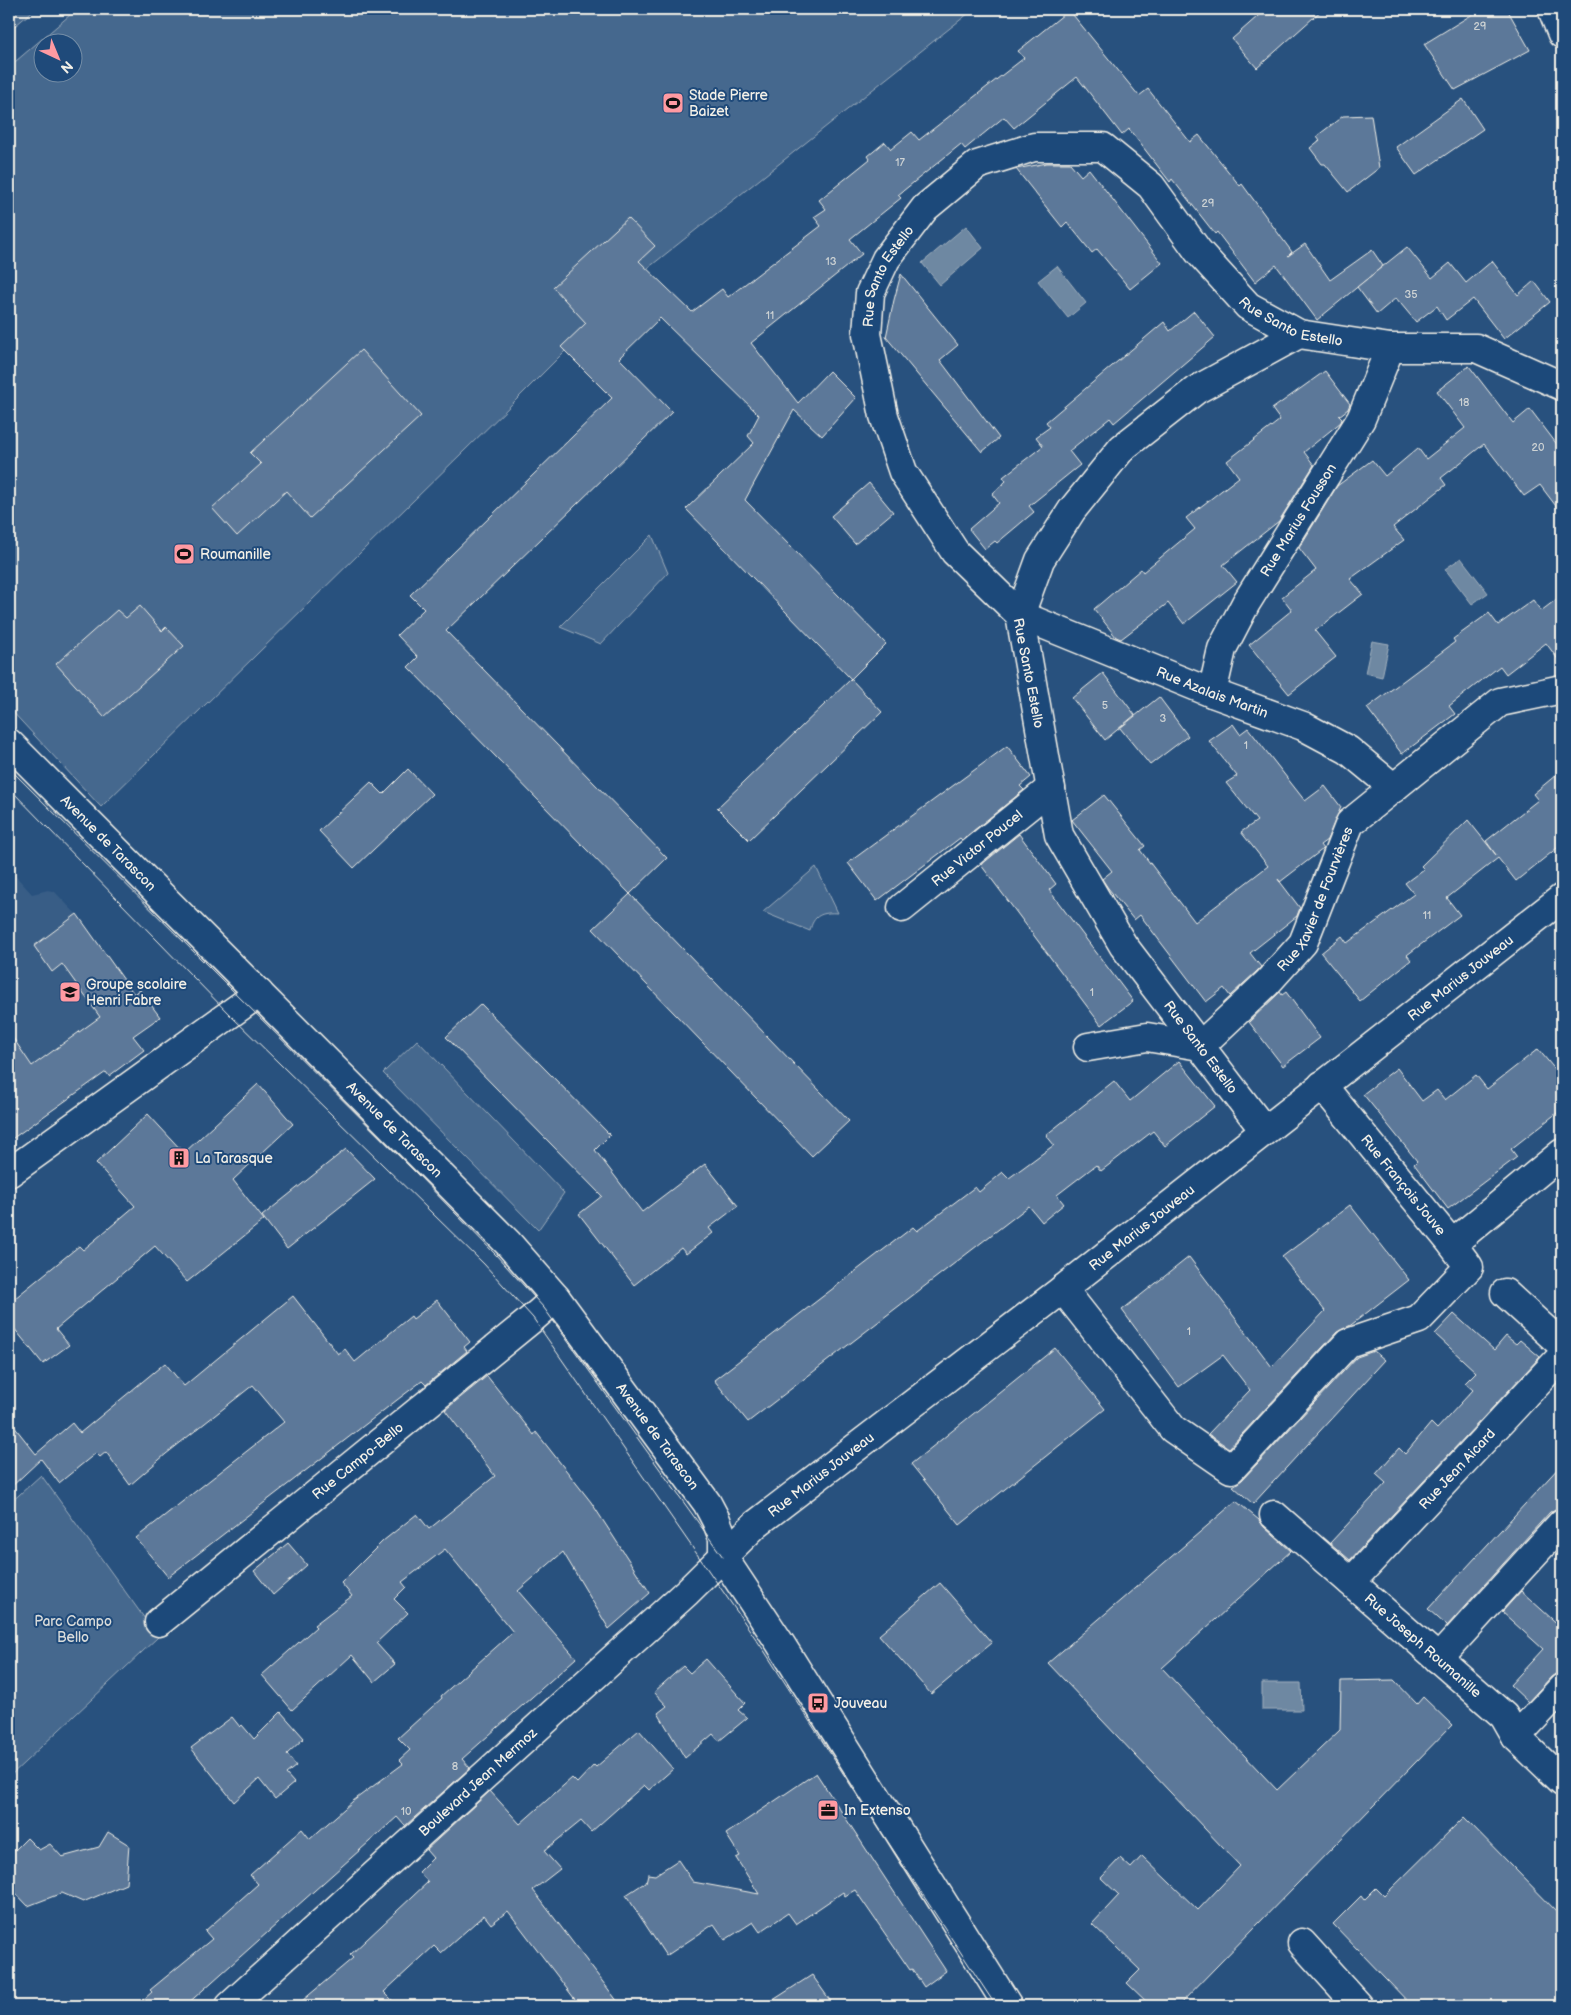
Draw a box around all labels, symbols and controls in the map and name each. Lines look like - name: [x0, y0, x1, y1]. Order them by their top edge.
- house number: 29: [1474, 20, 1486, 33]
- north arrow: [32, 32, 82, 82]
- text: N: [57, 57, 76, 77]
- place label: Stade Pierre Baizet: [689, 87, 768, 120]
- sports icon: Stade Pierre Baizet: [661, 91, 685, 115]
- house number: 17: [895, 156, 905, 169]
- house number: 29: [1202, 197, 1214, 210]
- street label: Rue Santo Estello: [860, 222, 918, 328]
- house number: 13: [825, 255, 837, 268]
- house number: 35: [1404, 288, 1418, 301]
- street label: Rue Santo Estello: [1235, 293, 1344, 350]
- house number: 11: [766, 309, 774, 322]
- house number: 18: [1459, 396, 1469, 409]
- house number: 20: [1532, 441, 1545, 454]
- street label: Rue Marius Fousson: [1257, 460, 1340, 580]
- sports icon: Roumanille: [172, 542, 196, 566]
- place label: Roumanille: [200, 546, 271, 563]
- street label: Rue Santo Estello: [1009, 617, 1048, 730]
- street label: Rue Azalais Martin: [1154, 663, 1271, 722]
- house number: 5: [1102, 699, 1108, 712]
- house number: 3: [1160, 712, 1167, 725]
- house number: 1: [1244, 739, 1248, 752]
- street label: Avenue de Tarascon: [57, 792, 160, 895]
- street label: Rue Victor Poucel: [928, 806, 1026, 890]
- street label: Rue Xavier de Fourvières: [1274, 824, 1357, 975]
- house number: 11: [1423, 909, 1431, 922]
- street label: Rue Marius Jouveau: [1405, 931, 1517, 1025]
- place label: Groupe scolaire Henri Fabre: [86, 976, 187, 1009]
- school or university icon: Groupe scolaire Henri Fabre: [58, 980, 82, 1004]
- house number: 1: [1090, 986, 1094, 999]
- street label: Rue Santo Estello: [1160, 998, 1241, 1097]
- street label: Avenue de Tarascon: [343, 1078, 446, 1181]
- street label: Rue François Jouve: [1357, 1131, 1449, 1239]
- building icon: La Tarasque: [167, 1146, 191, 1170]
- place label: La Tarasque: [195, 1150, 273, 1167]
- street label: Rue Marius Jouveau: [1086, 1181, 1198, 1274]
- house number: 1: [1187, 1325, 1191, 1338]
- street label: Avenue de Tarascon: [612, 1380, 702, 1493]
- street label: Rue Campo-Bello: [309, 1419, 407, 1503]
- street label: Rue Jean Aicard: [1415, 1425, 1499, 1513]
- street label: Rue Marius Jouveau: [764, 1429, 878, 1521]
- street label: Rue Joseph Roumanille: [1361, 1590, 1485, 1701]
- park label: Parc Campo Bello: [34, 1613, 112, 1646]
- bus stop icon: Jouveau: [806, 1691, 830, 1715]
- place label: Jouveau: [834, 1695, 887, 1712]
- street label: Boulevard Jean Mermoz: [415, 1724, 541, 1840]
- house number: 8: [452, 1760, 458, 1773]
- office icon: In Extenso: [816, 1798, 840, 1822]
- place label: In Extenso: [844, 1802, 911, 1819]
- house number: 10: [401, 1805, 412, 1818]

